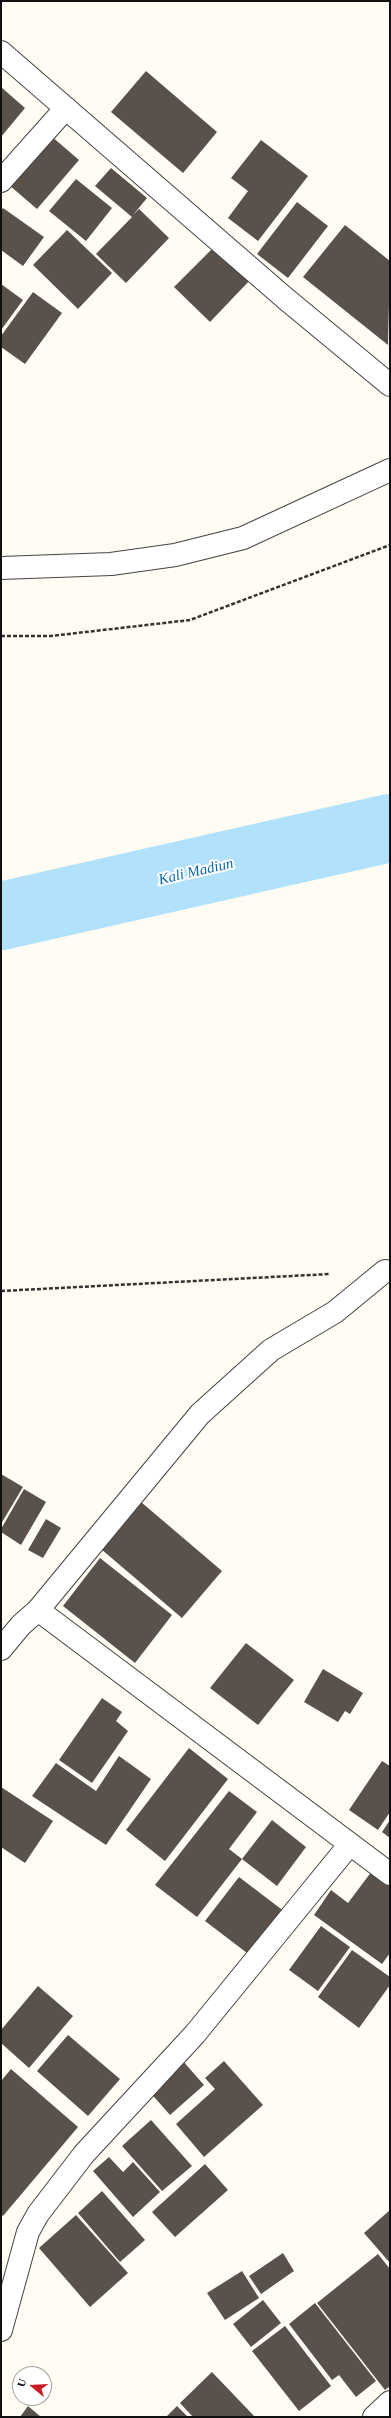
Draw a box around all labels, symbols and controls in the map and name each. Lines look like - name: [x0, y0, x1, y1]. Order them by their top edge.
- water label: Kali Madiun: [157, 855, 235, 889]
- north arrow: [12, 2366, 52, 2406]
- text: U: [15, 2377, 28, 2388]

